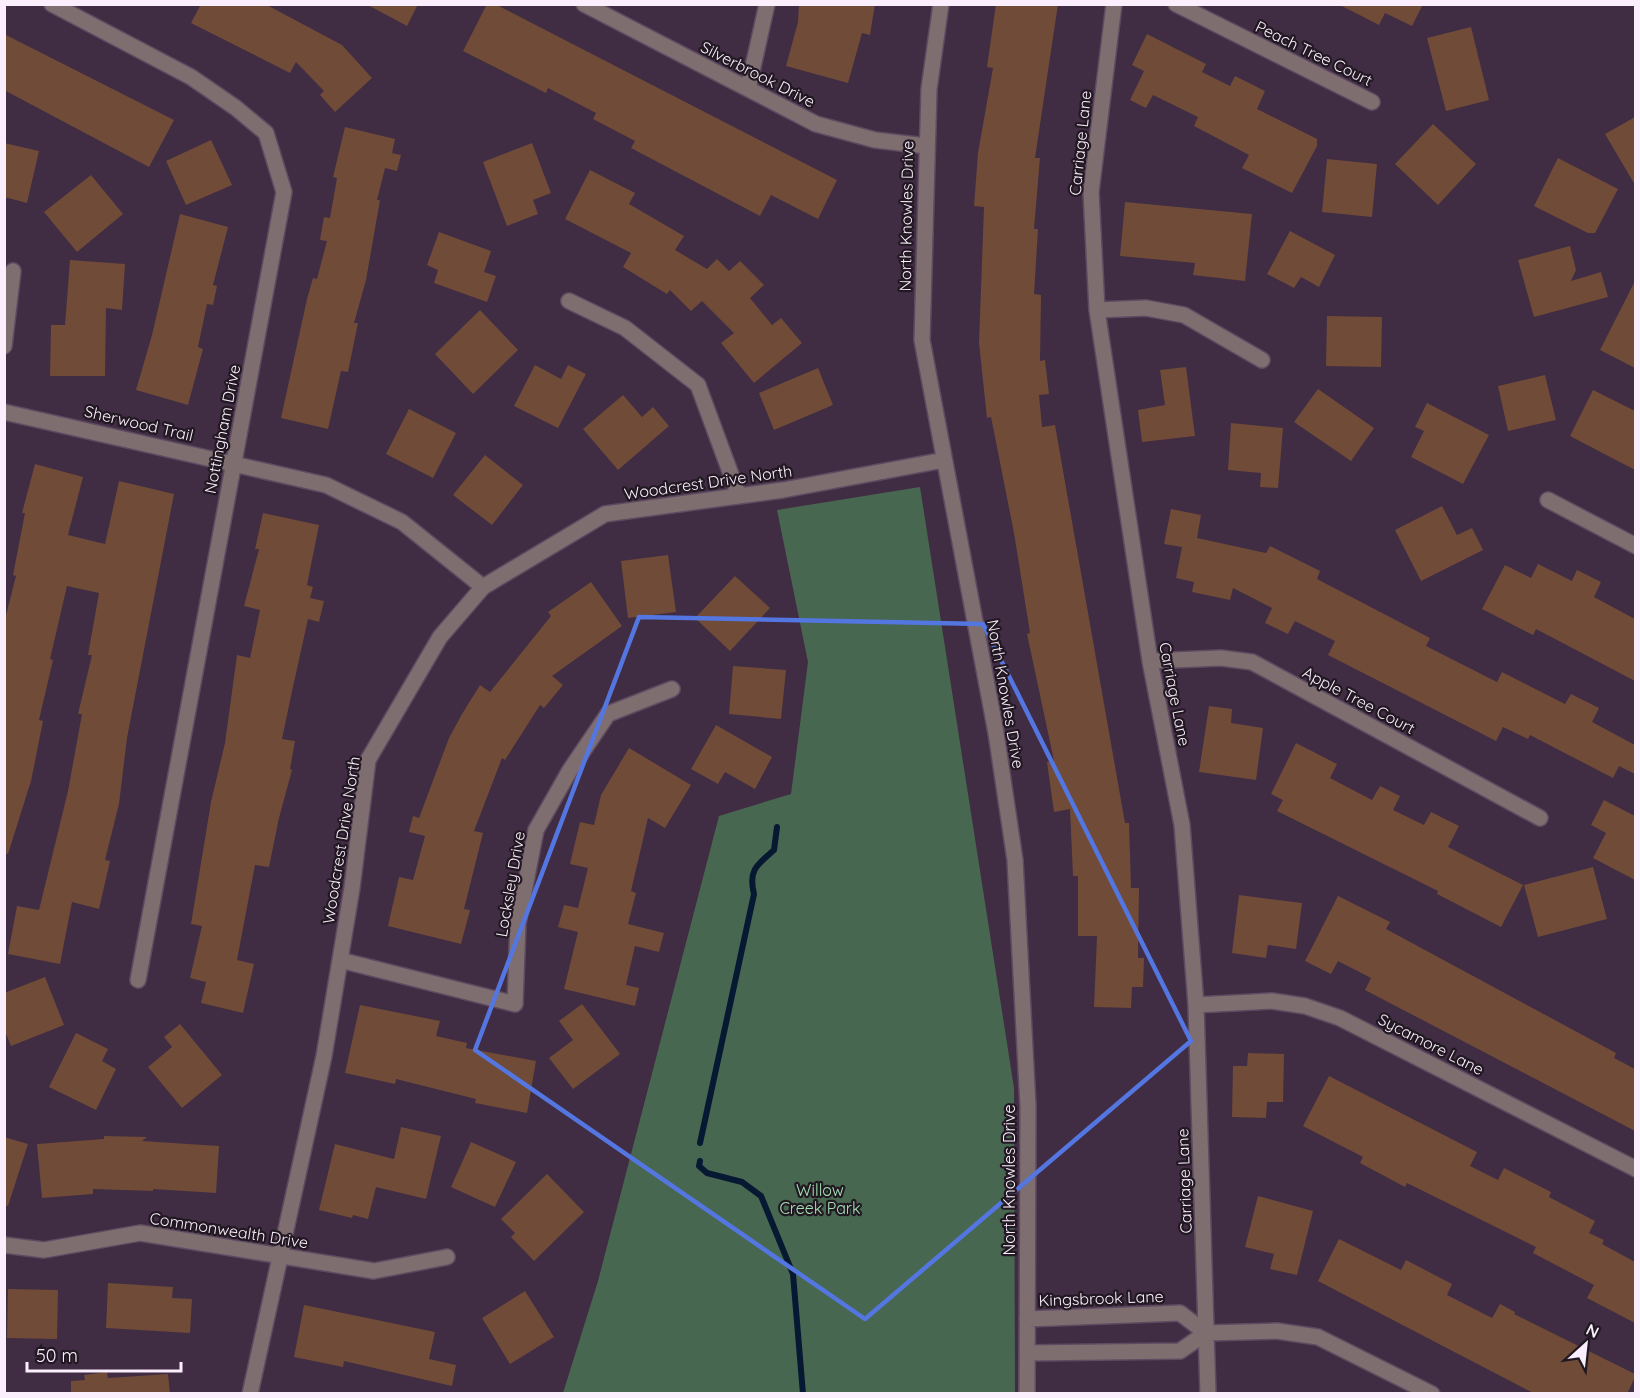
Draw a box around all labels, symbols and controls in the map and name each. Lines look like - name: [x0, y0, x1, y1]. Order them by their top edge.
- street label: Peach Tree Court: [1252, 16, 1376, 90]
- street label: Silverbrook Drive: [698, 37, 818, 111]
- street label: Carriage Lane: [1065, 90, 1095, 196]
- street label: North Knowles Drive: [895, 140, 917, 292]
- street label: Nottingham Drive: [200, 363, 244, 495]
- street label: Sherwood Trail: [83, 401, 195, 445]
- street label: Woodcrest Drive North: [623, 460, 793, 504]
- street label: North Knowles Drive: [983, 618, 1029, 770]
- street label: Carriage Lane: [1155, 640, 1195, 748]
- street label: Apple Tree Court: [1299, 662, 1419, 738]
- street label: Woodcrest Drive North: [318, 755, 364, 925]
- street label: Locksley Drive: [491, 830, 529, 938]
- street label: Sycamore Lane: [1375, 1009, 1487, 1079]
- street label: North Knowles Drive: [999, 1105, 1019, 1255]
- street label: Carriage Lane: [1172, 1128, 1196, 1234]
- park label: Willow Creek Park: [779, 1180, 861, 1218]
- street label: Commonwealth Drive: [148, 1208, 310, 1252]
- street label: Kingsbrook Lane: [1038, 1286, 1164, 1310]
- north arrow: [1556, 1314, 1616, 1374]
- text: N: [1583, 1319, 1603, 1342]
- scale bar: [27, 1335, 182, 1373]
- text: 50 m: [36, 1344, 78, 1367]

